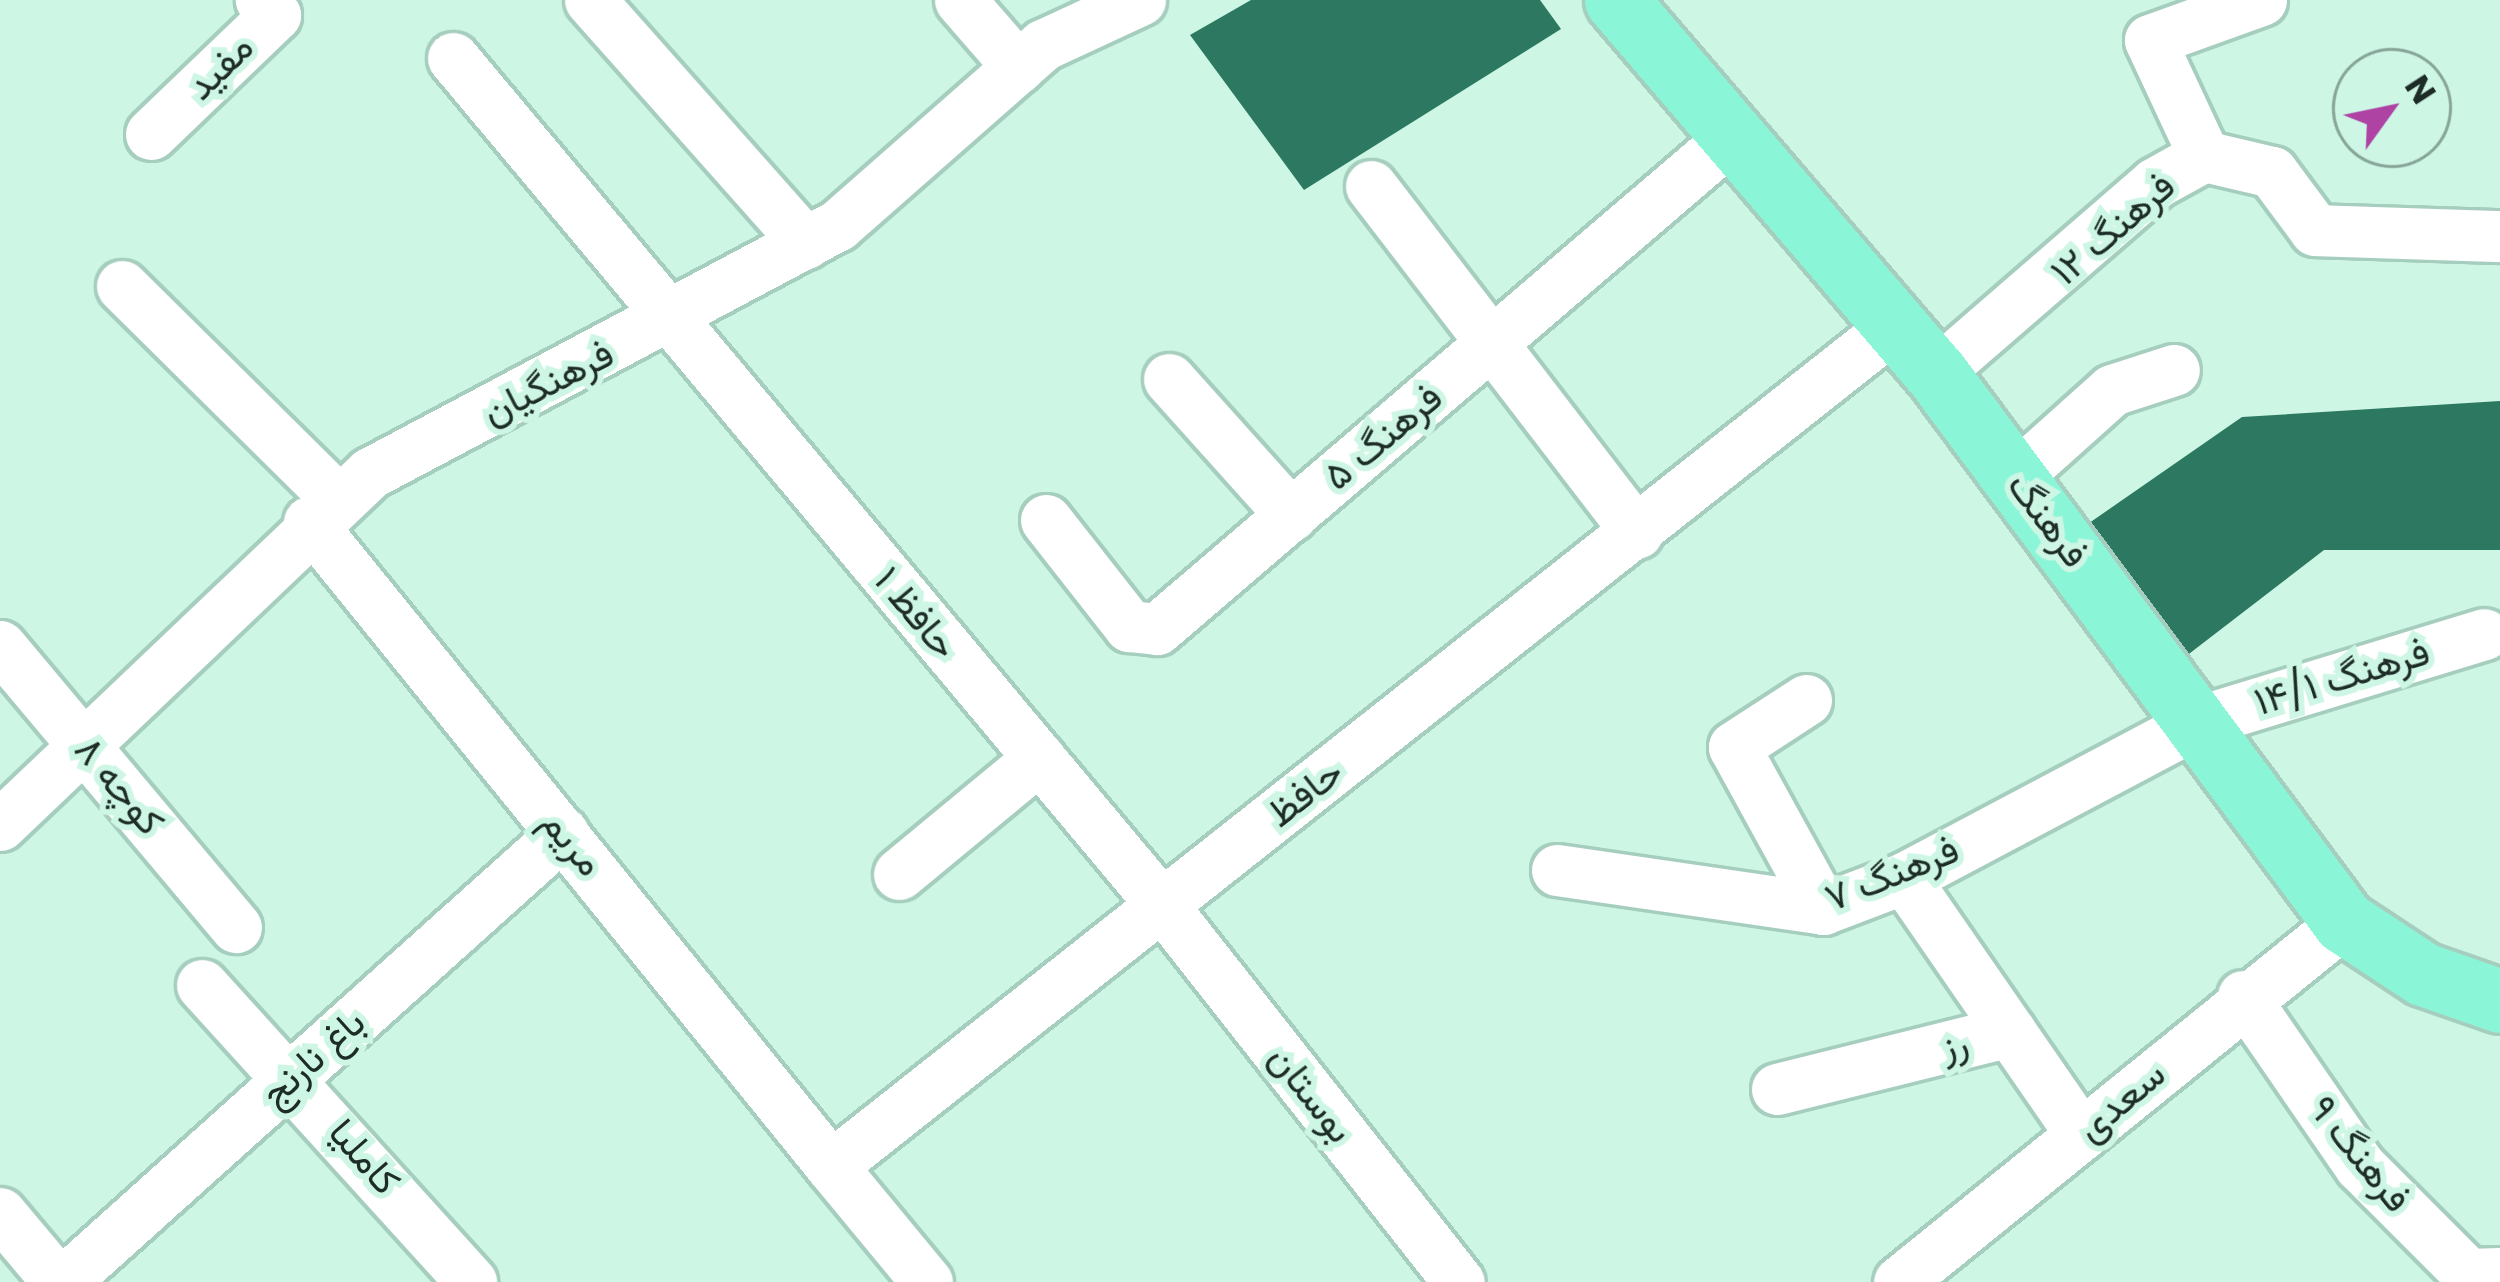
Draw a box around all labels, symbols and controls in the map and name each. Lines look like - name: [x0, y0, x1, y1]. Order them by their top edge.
- street label: مفید: [177, 24, 263, 110]
- north arrow: [2332, 48, 2452, 168]
- text: N: [2394, 67, 2447, 113]
- street label: فرهنگ ١٢: [2041, 162, 2185, 296]
- street label: فرهنگیان: [475, 330, 621, 436]
- street label: فرهنگ ۵: [1314, 374, 1452, 500]
- street label: فرهنگ: [1997, 463, 2099, 577]
- street label: حافظ ۱: [864, 558, 968, 668]
- street label: فرهنگ ۱۴/۱: [2249, 628, 2435, 726]
- street label: کوچه ۸: [64, 727, 174, 845]
- street label: حافظ: [1258, 749, 1352, 837]
- street label: مریم: [531, 800, 613, 886]
- street label: فرهنگ ۷: [1818, 826, 1966, 922]
- street label: باغ نارنج: [251, 999, 375, 1117]
- street label: رز: [1937, 1019, 1973, 1071]
- street label: بوستان: [1258, 1036, 1364, 1152]
- street label: سعدی: [2067, 1051, 2175, 1151]
- street label: فرهنگ ۹: [2299, 1086, 2421, 1222]
- street label: کاملیا: [318, 1110, 410, 1204]

